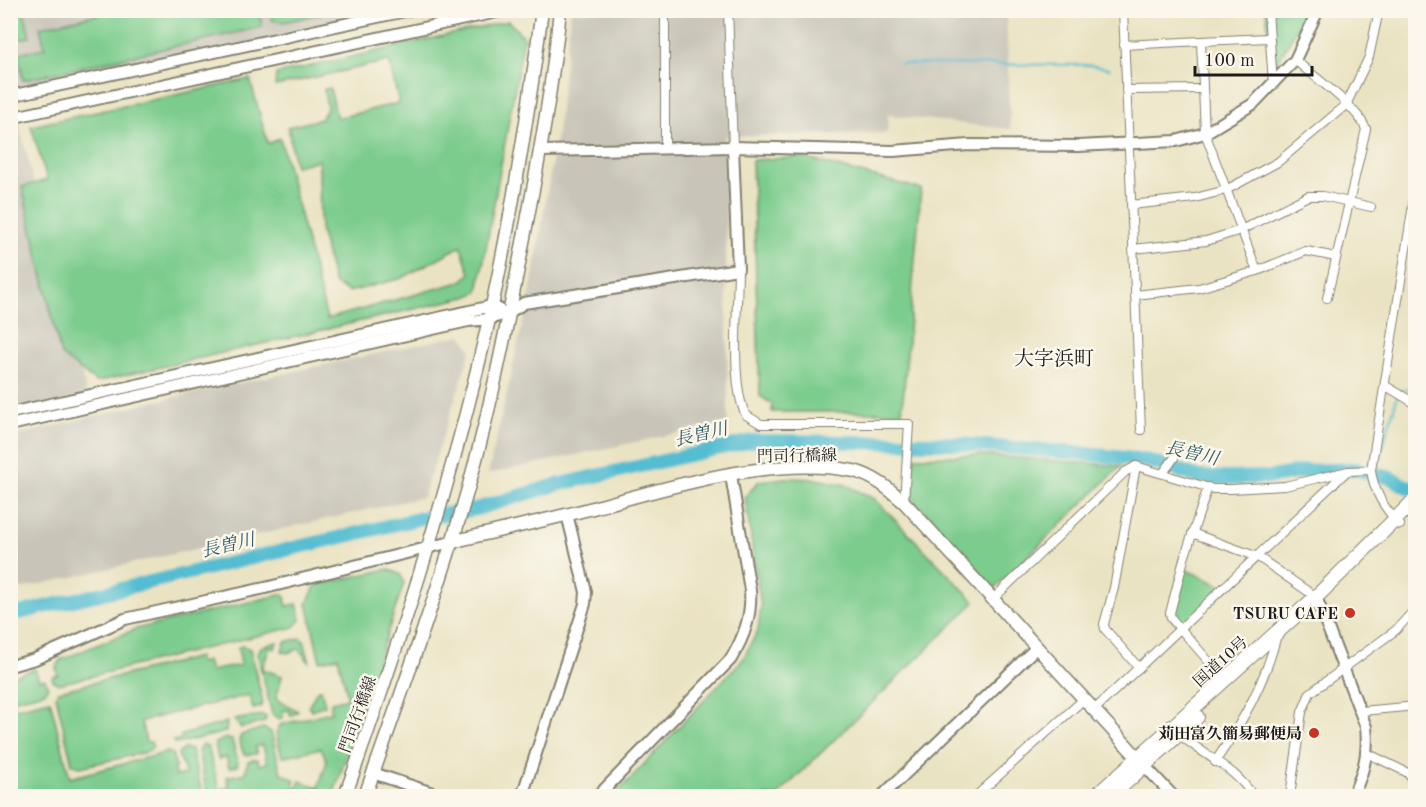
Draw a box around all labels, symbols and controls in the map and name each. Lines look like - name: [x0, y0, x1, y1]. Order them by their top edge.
- scale bar: [1195, 39, 1312, 77]
- text: 100 m: [1204, 52, 1255, 70]
- district label: 大字浜町: [1014, 348, 1094, 370]
- water label: 長曽川: [672, 418, 732, 450]
- water label: 長曽川: [1163, 437, 1223, 469]
- street label: 門司行橋線: [757, 446, 837, 466]
- water label: 長曽川: [199, 529, 259, 561]
- marker: TSURU CAFE: [1343, 606, 1357, 620]
- place label: TSURU CAFE: [1233, 607, 1338, 623]
- street label: 国道10号: [1190, 633, 1251, 691]
- street label: 門司行橋線: [336, 674, 380, 755]
- place label: 苅田富久簡易郵便局: [1158, 725, 1302, 743]
- marker: 苅田富久簡易郵便局: [1307, 726, 1321, 740]

